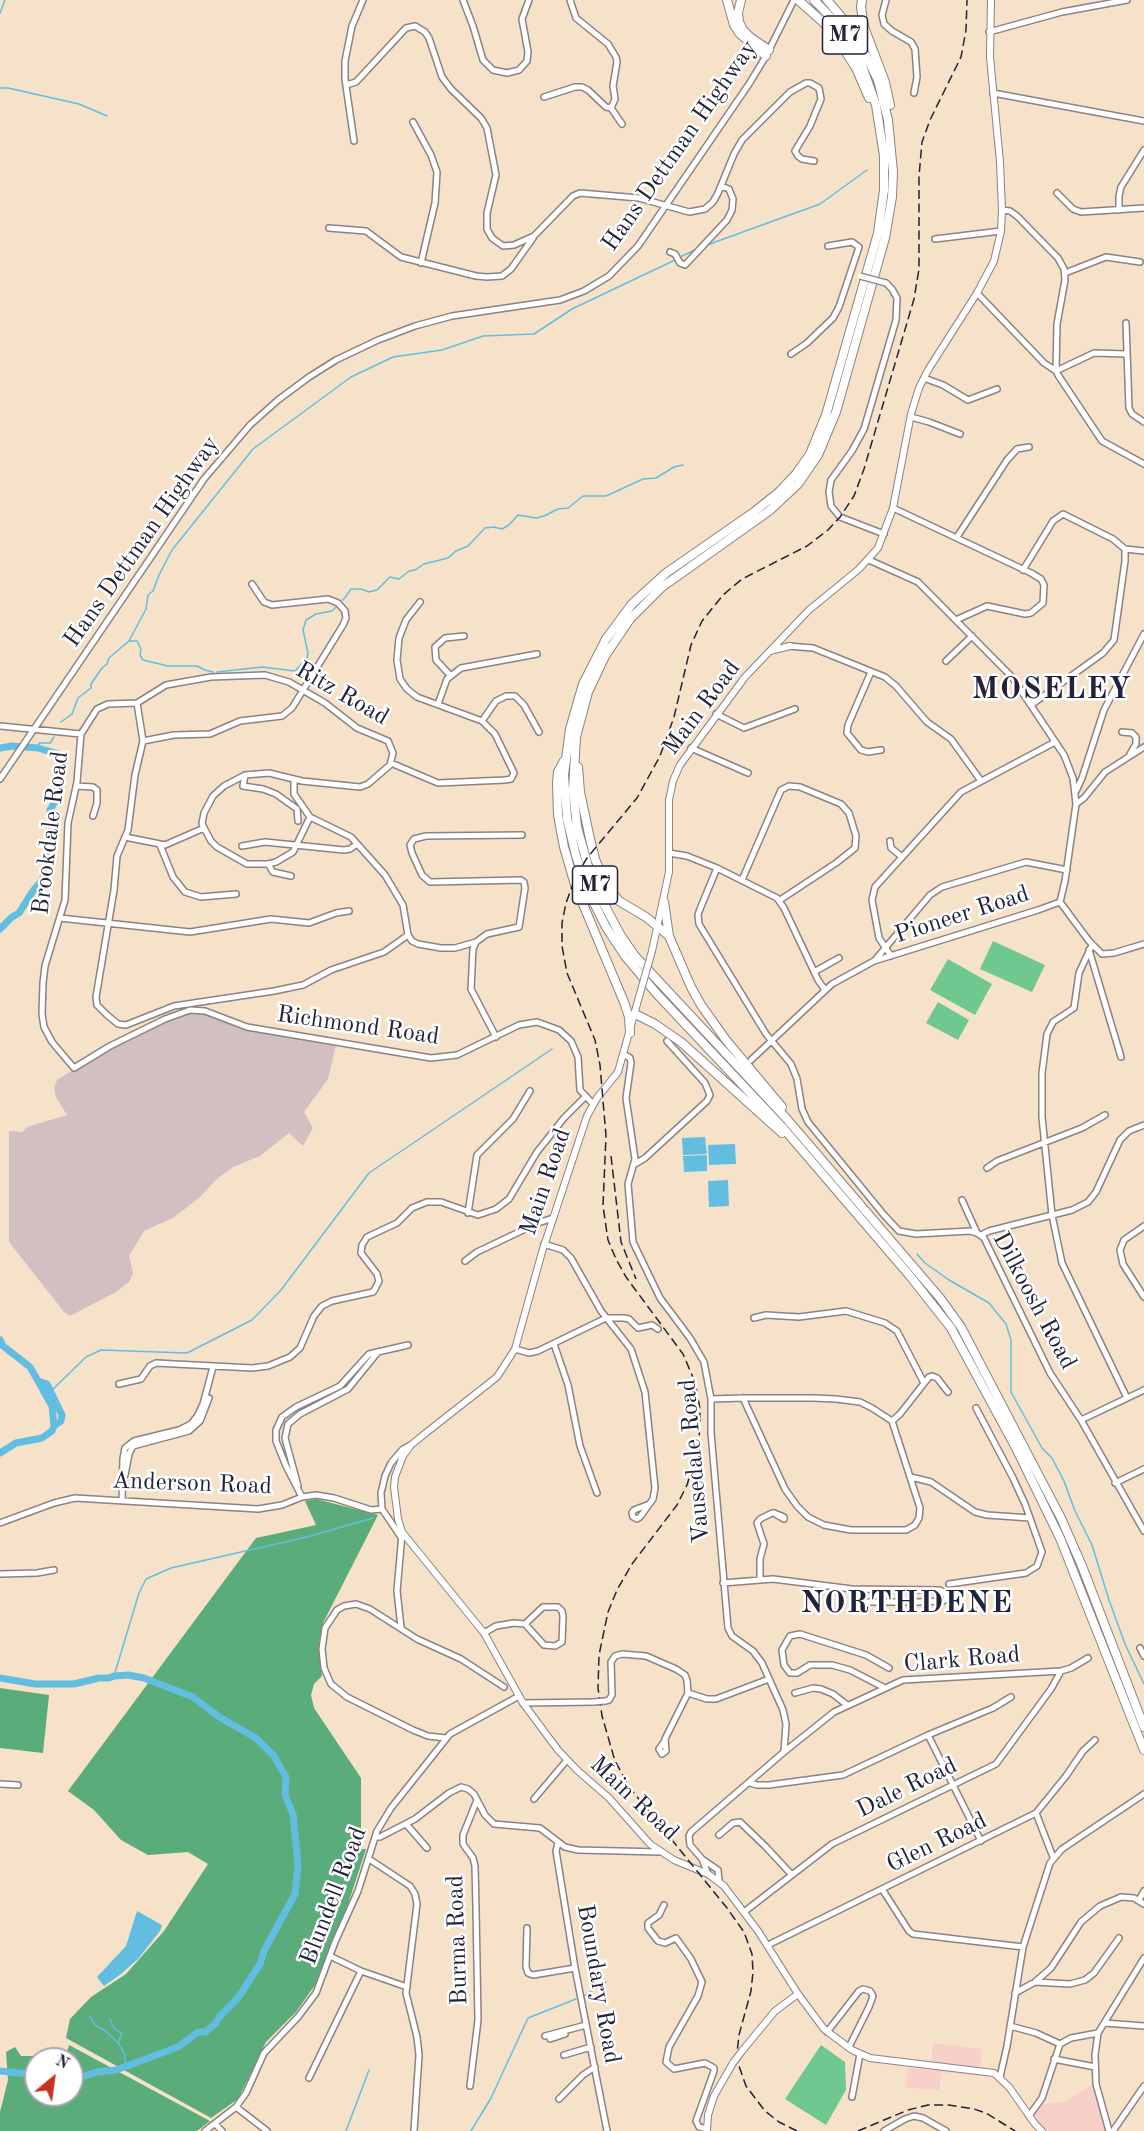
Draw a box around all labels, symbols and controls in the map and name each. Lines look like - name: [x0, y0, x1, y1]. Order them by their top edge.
- road number: M7: [822, 16, 868, 54]
- street label: Hans Dettman Highway: [596, 35, 764, 257]
- street label: Hans Dettman Highway: [58, 431, 226, 653]
- street label: Main Road: [657, 655, 747, 761]
- street label: Ritz Road: [290, 656, 394, 732]
- district label: MOSELEY: [972, 672, 1132, 708]
- street label: Brookdale Road: [27, 749, 75, 917]
- road number: M7: [572, 866, 618, 904]
- street label: Pioneer Road: [891, 880, 1033, 950]
- street label: Richmond Road: [275, 1000, 441, 1052]
- street label: Main Road: [514, 1125, 578, 1239]
- street label: Dilkoosh Road: [986, 1227, 1082, 1375]
- street label: Vausedale Road: [673, 1378, 717, 1544]
- street label: Anderson Road: [111, 1467, 273, 1501]
- district label: NORTHDENE: [801, 1586, 1013, 1622]
- street label: Clark Road: [903, 1641, 1021, 1679]
- street label: Main Road: [583, 1750, 685, 1848]
- street label: Dale Road: [852, 1751, 962, 1825]
- street label: Glen Road: [882, 1806, 992, 1880]
- street label: Blundell Road: [294, 1823, 374, 1969]
- street label: Burma Road: [441, 1874, 475, 2006]
- street label: Boundary Road: [570, 1902, 626, 2066]
- north arrow: [24, 2047, 84, 2107]
- text: N: [53, 2053, 71, 2073]

